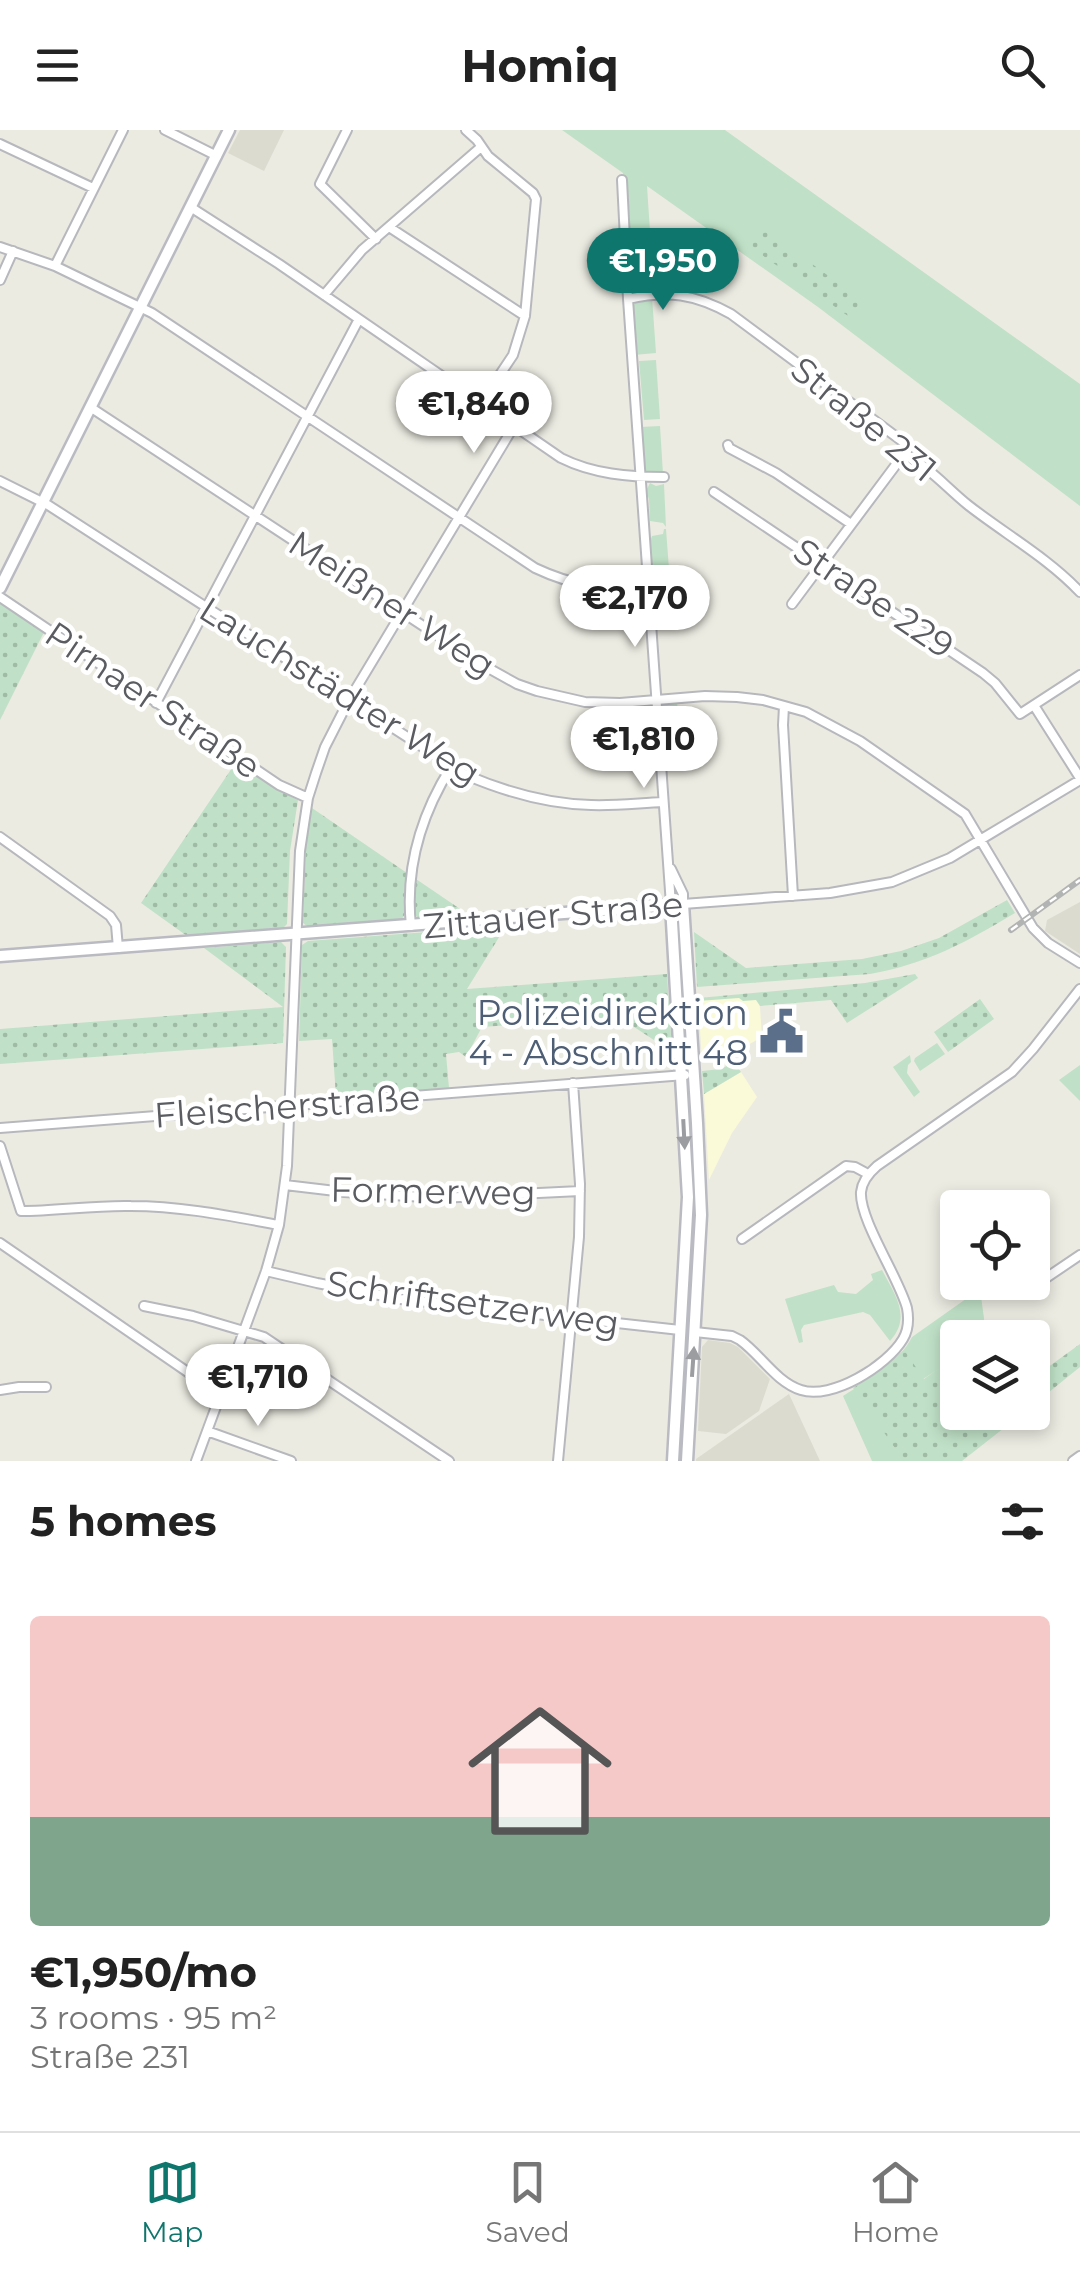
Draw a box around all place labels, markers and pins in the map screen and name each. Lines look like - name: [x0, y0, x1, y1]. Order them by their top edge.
- pin: €1,950: [582, 228, 744, 313]
- pin: €1,840: [393, 371, 555, 456]
- pin: €2,170: [554, 565, 716, 650]
- pin: €1,810: [563, 706, 725, 791]
- place label: Polizeidirektion 4 - Abschnitt 48: [468, 991, 748, 1074]
- public building icon: Polizeidirektion 4 - Abschnitt 48: [757, 1008, 805, 1056]
- pin: €1,710: [177, 1344, 339, 1429]

